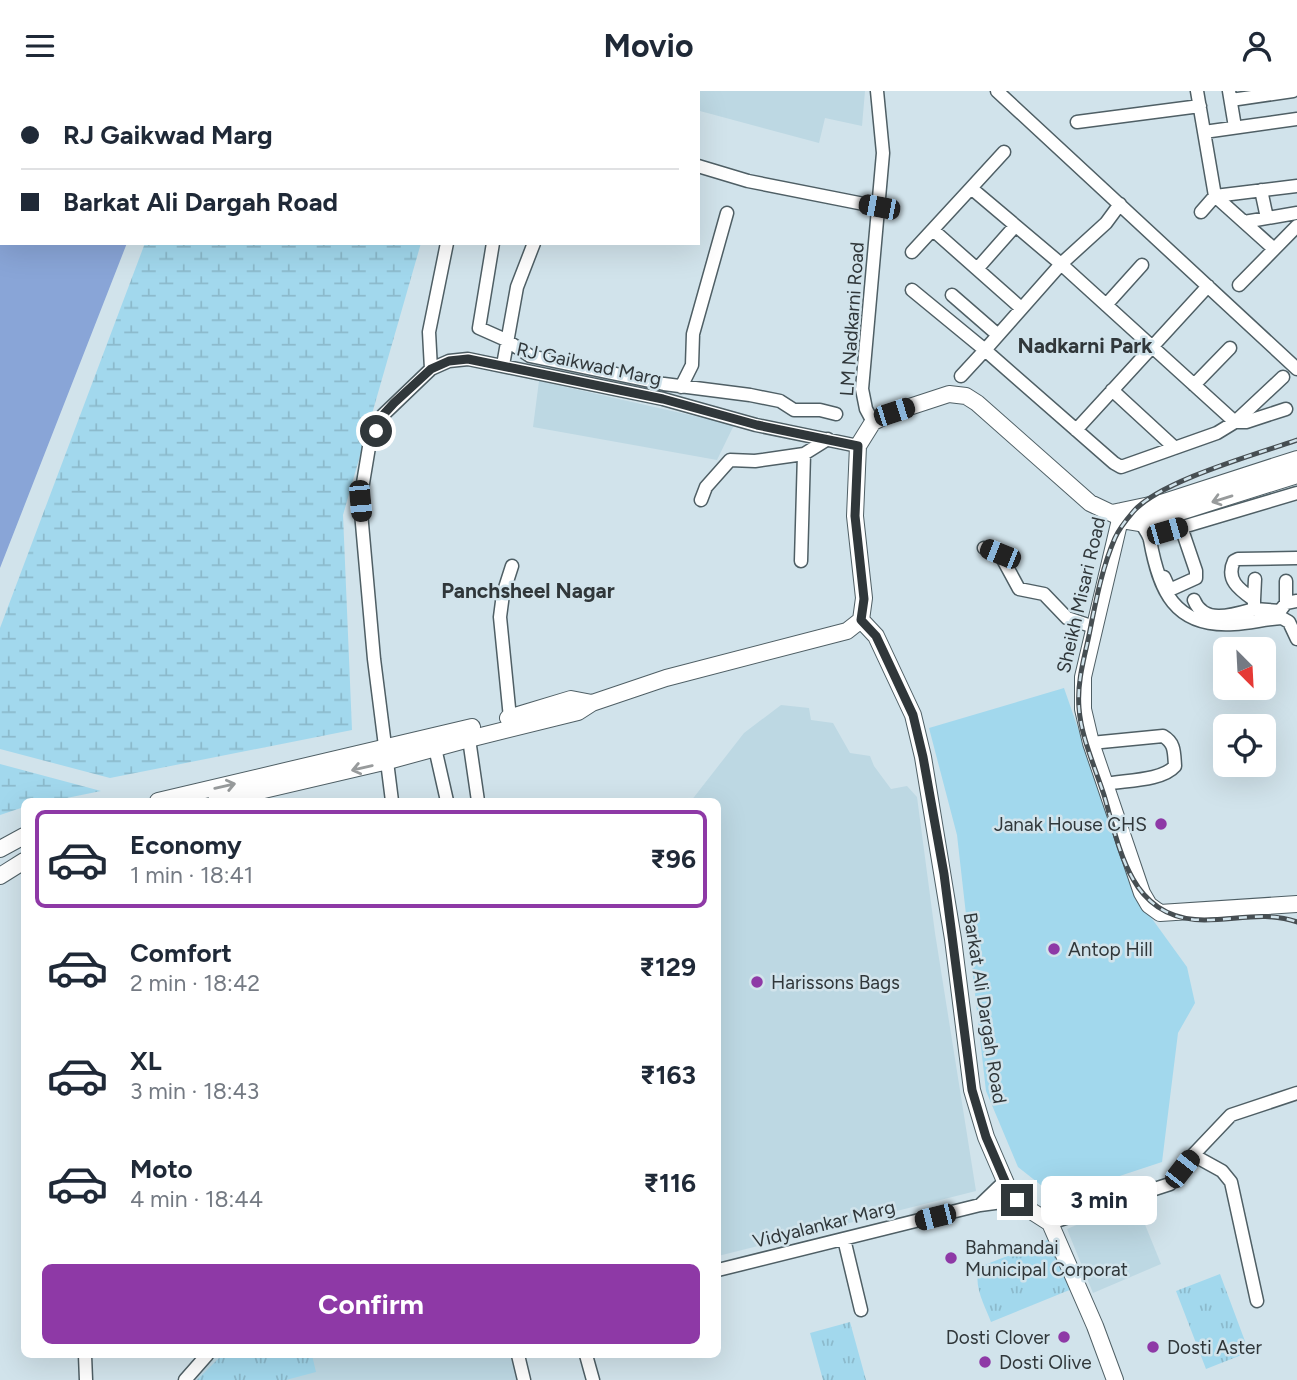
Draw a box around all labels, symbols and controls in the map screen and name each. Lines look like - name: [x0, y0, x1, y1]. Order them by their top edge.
- icon: menu: [21, 27, 59, 65]
- text: Movio: [603, 27, 694, 65]
- icon: person: [1238, 27, 1276, 65]
- text: RJ Gaikwad Marg: [63, 119, 273, 151]
- text: Barkat Ali Dargah Road: [63, 186, 338, 218]
- car: [857, 193, 902, 221]
- street label: LM Nadkarni Road: [835, 241, 869, 397]
- district label: Nadkarni Park: [1017, 333, 1153, 358]
- street label: RJ Gaikwad Marg: [514, 337, 664, 391]
- car: [871, 396, 918, 428]
- route start: [360, 415, 392, 447]
- car: [348, 479, 373, 523]
- one-way arrow: [1211, 494, 1233, 507]
- street label: Sheikh Misari Road: [1052, 515, 1110, 675]
- car: [1144, 515, 1191, 547]
- car: [977, 536, 1024, 572]
- district label: Panchsheel Nagar: [441, 578, 615, 603]
- north arrow: [1213, 637, 1276, 700]
- map controls: [1213, 637, 1276, 777]
- button: locate: [1213, 714, 1276, 777]
- one-way arrow: [351, 761, 374, 775]
- one-way arrow: [213, 779, 236, 792]
- place label: Janak House CHS: [994, 813, 1147, 836]
- marker: Janak House CHS: [1153, 816, 1169, 832]
- icon: car: [46, 828, 109, 891]
- text: Economy: [130, 829, 242, 861]
- text: ₹96: [650, 843, 696, 875]
- text: 1 min · 18:41: [130, 861, 253, 889]
- street label: Barkat Ali Dargah Road: [959, 911, 1011, 1105]
- icon: car: [46, 936, 109, 999]
- text: Comfort: [130, 937, 232, 969]
- place label: Antop Hill: [1068, 938, 1153, 961]
- marker: Antop Hill: [1046, 941, 1062, 957]
- text: ₹129: [639, 951, 696, 983]
- text: 2 min · 18:42: [130, 969, 260, 997]
- place label: Harissons Bags: [771, 971, 900, 994]
- marker: Harissons Bags: [749, 974, 765, 990]
- icon: car: [46, 1044, 109, 1107]
- text: XL: [130, 1045, 162, 1077]
- text: ₹163: [640, 1059, 696, 1091]
- text: 3 min · 18:43: [130, 1077, 259, 1105]
- car: [1161, 1146, 1204, 1192]
- icon: car: [46, 1152, 109, 1215]
- text: Moto: [130, 1153, 193, 1185]
- text: ₹116: [643, 1167, 696, 1199]
- callout: 3 min: [1042, 1175, 1157, 1225]
- route end: [1001, 1184, 1033, 1216]
- text: 4 min · 18:44: [130, 1185, 263, 1213]
- text: 3 min: [1070, 1186, 1128, 1214]
- street label: Vidyalankar Marg: [750, 1195, 898, 1253]
- car: [913, 1202, 958, 1232]
- place label: Bahmandai Municipal Corporat: [965, 1236, 1128, 1281]
- marker: Bahmandai Municipal Corporat: [943, 1250, 959, 1266]
- button: Confirm: [42, 1264, 700, 1344]
- place label: Dosti Clover: [946, 1326, 1051, 1349]
- marker: Dosti Clover: [1056, 1329, 1072, 1345]
- place label: Dosti Aster: [1167, 1336, 1262, 1359]
- marker: Dosti Aster: [1145, 1339, 1161, 1355]
- place label: Dosti Olive: [999, 1351, 1092, 1374]
- marker: Dosti Olive: [977, 1354, 993, 1370]

